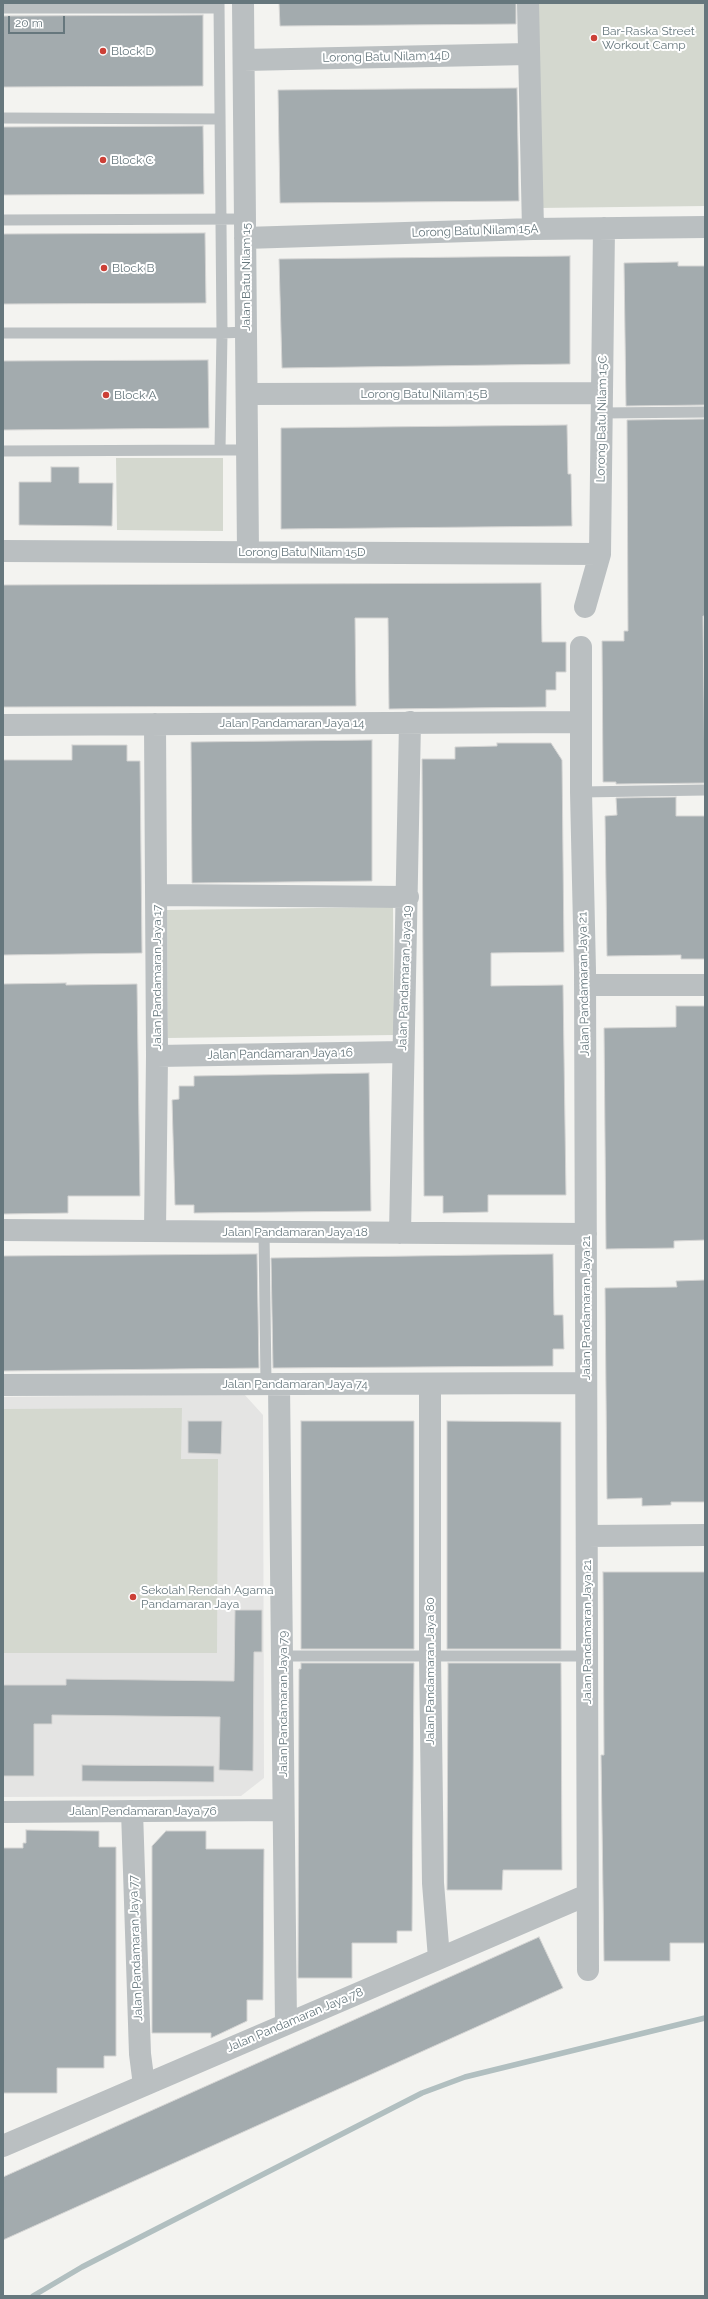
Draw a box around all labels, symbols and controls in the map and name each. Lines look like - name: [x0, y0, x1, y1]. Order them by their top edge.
- scale bar: [10, 8, 67, 34]
- text: 20 m: [15, 16, 43, 30]
- place label: Bar-Raska Street Workout Camp: [602, 24, 695, 52]
- marker: Bar-Raska Street Workout Camp: [589, 33, 599, 43]
- place label: Block D: [111, 44, 154, 58]
- marker: Block D: [98, 46, 108, 56]
- street label: Lorong Batu Nilam 14D: [322, 49, 450, 65]
- place label: Block C: [111, 153, 154, 167]
- marker: Block C: [98, 155, 108, 165]
- street label: Lorong Batu Nilam 15A: [411, 222, 539, 240]
- street label: Jalan Batu Nilam 15: [239, 223, 253, 331]
- place label: Block B: [112, 261, 154, 275]
- marker: Block B: [99, 263, 109, 273]
- street label: Lorong Batu Nilam 15C: [594, 355, 610, 483]
- street label: Lorong Batu Nilam 15B: [361, 387, 487, 401]
- place label: Block A: [114, 388, 157, 402]
- marker: Block A: [101, 390, 111, 400]
- street label: Lorong Batu Nilam 15D: [238, 545, 366, 559]
- street label: Jalan Pandamaran Jaya 14: [219, 716, 365, 730]
- street label: Jalan Pandamaran Jaya 17: [150, 905, 164, 1049]
- street label: Jalan Pandamaran Jaya 19: [395, 905, 415, 1051]
- street label: Jalan Pandamaran Jaya 21: [576, 912, 592, 1056]
- street label: Jalan Pandamaran Jaya 16: [207, 1046, 353, 1062]
- street label: Jalan Pandamaran Jaya 18: [222, 1225, 368, 1239]
- street label: Jalan Pandamaran Jaya 21: [579, 1236, 593, 1380]
- street label: Jalan Pandamaran Jaya 74: [222, 1377, 368, 1391]
- street label: Jalan Pandamaran Jaya 21: [580, 1560, 594, 1704]
- place label: Sekolah Rendah Agama Pandamaran Jaya: [141, 1583, 274, 1611]
- marker: Sekolah Rendah Agama Pandamaran Jaya: [128, 1592, 138, 1602]
- street label: Jalan Pandamaran Jaya 80: [423, 1597, 437, 1745]
- street label: Jalan Pandamaran Jaya 79: [276, 1631, 290, 1777]
- street label: Jalan Pendamaran Jaya 76: [69, 1804, 217, 1818]
- street label: Jalan Pandamaran Jaya 77: [126, 1875, 146, 2021]
- street label: Jalan Pandamaran Jaya 78: [225, 1985, 365, 2055]

